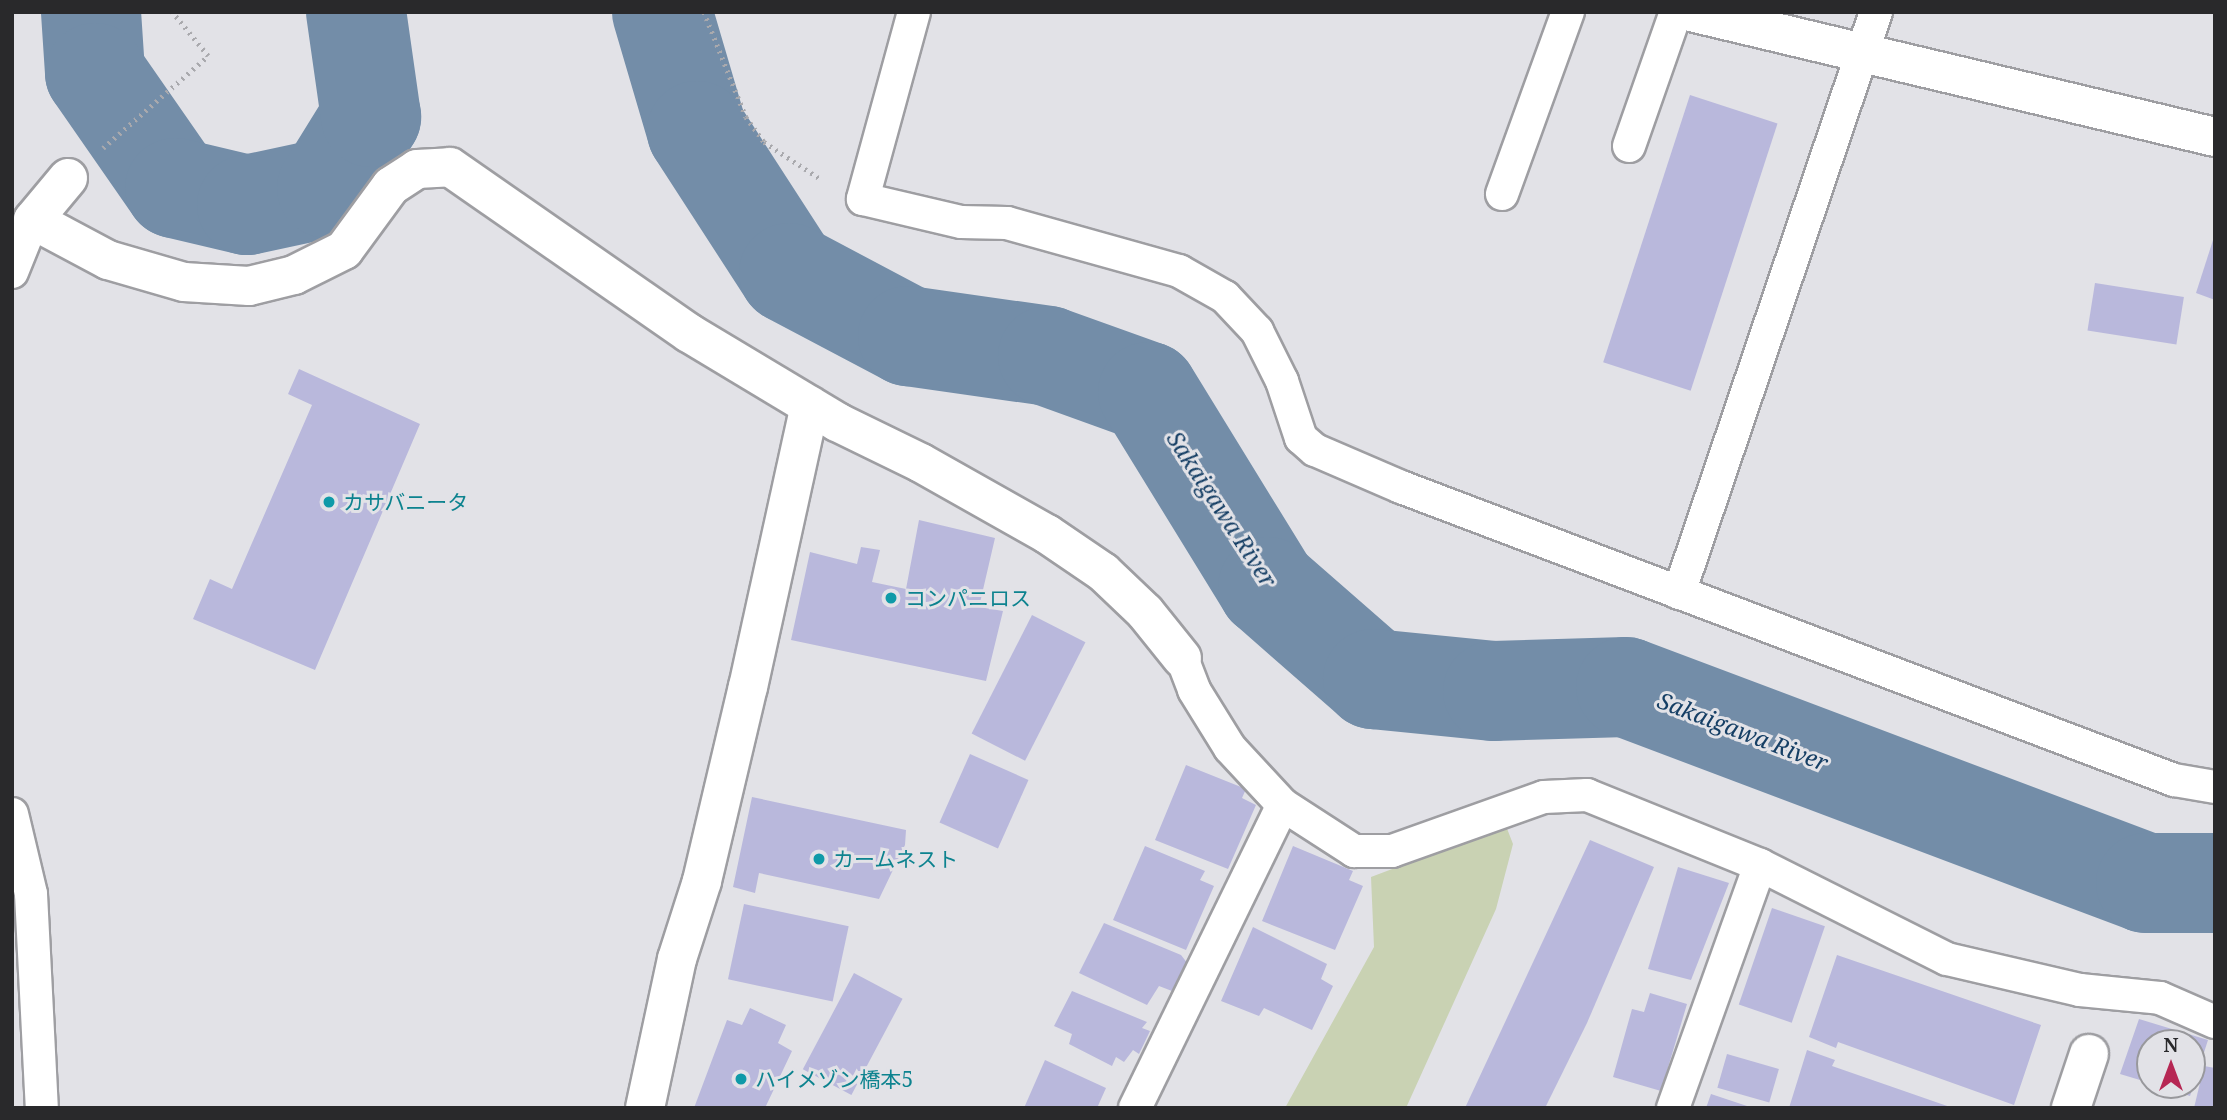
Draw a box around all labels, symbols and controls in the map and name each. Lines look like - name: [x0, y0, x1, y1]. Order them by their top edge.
- water label: Sakaigawa River: [1161, 426, 1283, 592]
- place label: カサバニータ: [343, 489, 469, 515]
- marker: カサバニータ: [321, 494, 337, 510]
- place label: コンパニロス: [905, 585, 1031, 611]
- marker: コンパニロス: [883, 590, 899, 606]
- water label: Sakaigawa River: [1654, 686, 1832, 776]
- place label: カームネスト: [833, 846, 959, 872]
- marker: カームネスト: [811, 851, 827, 867]
- north arrow: [2136, 1029, 2206, 1099]
- text: N: [2164, 1032, 2178, 1058]
- place label: ハイメゾン橋本5: [755, 1066, 914, 1092]
- marker: ハイメゾン橋本5: [733, 1071, 749, 1087]

